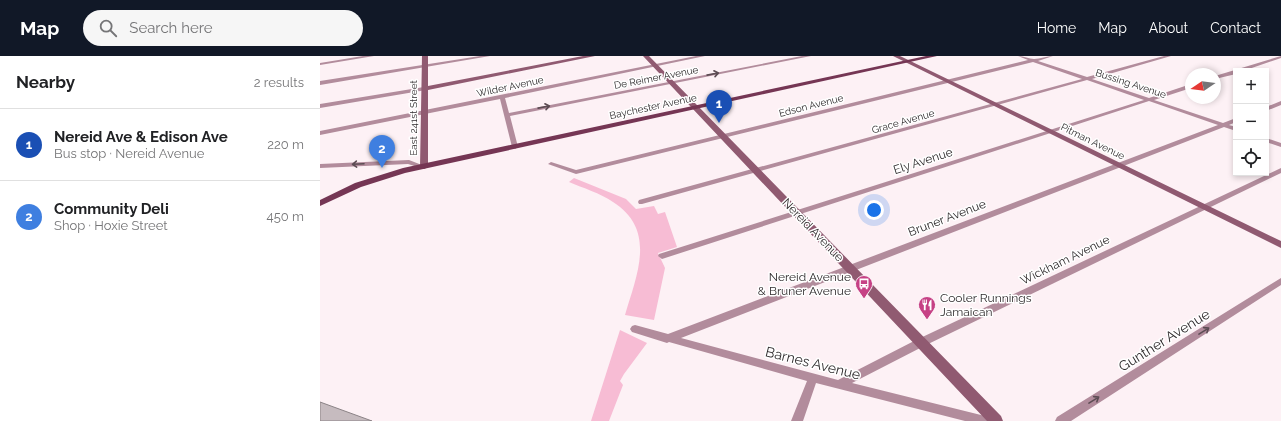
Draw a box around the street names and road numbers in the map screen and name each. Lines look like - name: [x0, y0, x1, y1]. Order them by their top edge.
- street label: De Reimer Avenue: [613, 64, 699, 91]
- street label: Bussing Avenue: [1094, 67, 1168, 100]
- street label: Wilder Avenue: [476, 74, 545, 99]
- street label: East 241st Street: [408, 80, 419, 156]
- street label: Baychester Avenue: [608, 92, 698, 121]
- street label: Edson Avenue: [778, 92, 845, 119]
- street label: Grace Avenue: [871, 107, 936, 136]
- street label: Pitman Avenue: [1059, 121, 1127, 162]
- street label: Ely Avenue: [892, 145, 954, 177]
- street label: Nereid Avenue: [779, 196, 847, 264]
- street label: Bruner Avenue: [906, 197, 988, 239]
- street label: Wickham Avenue: [1018, 232, 1112, 288]
- street label: Gunther Avenue: [1116, 306, 1212, 374]
- street label: Barnes Avenue: [764, 343, 862, 383]

